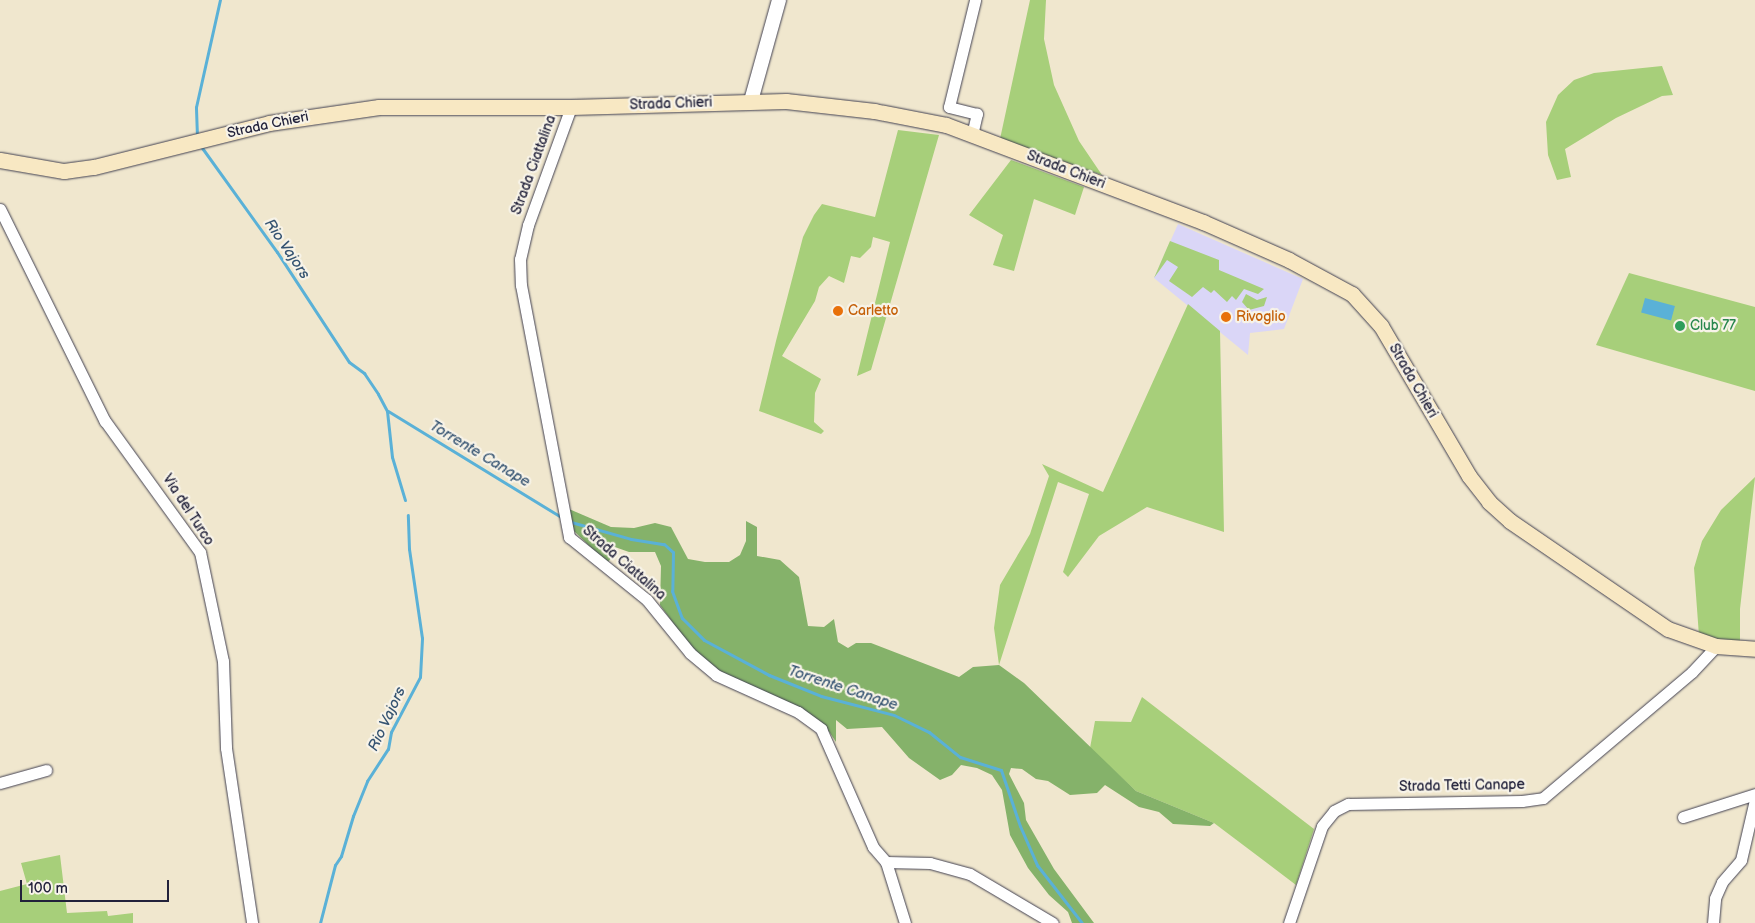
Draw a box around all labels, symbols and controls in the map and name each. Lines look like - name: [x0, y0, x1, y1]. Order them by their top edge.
- street label: Strada Chieri: [629, 94, 713, 114]
- street label: Strada Chieri: [226, 108, 310, 142]
- street label: Strada Ciattalina: [508, 113, 560, 217]
- street label: Strada Chieri: [1024, 147, 1108, 193]
- water label: Rio Vajors: [260, 215, 314, 283]
- place label: Carletto: [848, 303, 898, 319]
- marker: Carletto: [832, 305, 844, 317]
- place label: Rivoglio: [1236, 309, 1286, 325]
- marker: Rivoglio: [1220, 311, 1232, 323]
- place label: Club 77: [1690, 318, 1736, 334]
- marker: Club 77: [1674, 320, 1686, 332]
- street label: Strada Chieri: [1385, 341, 1441, 421]
- water label: Torrente Canape: [426, 417, 534, 491]
- street label: Via del Turco: [159, 471, 217, 549]
- street label: Strada Ciattalina: [579, 522, 669, 604]
- water label: Torrente Canape: [786, 662, 900, 714]
- water label: Rio Vajors: [364, 684, 410, 754]
- street label: Strada Tetti Canape: [1399, 776, 1525, 796]
- scale bar: [22, 870, 171, 902]
- text: 100 m: [28, 879, 68, 898]

